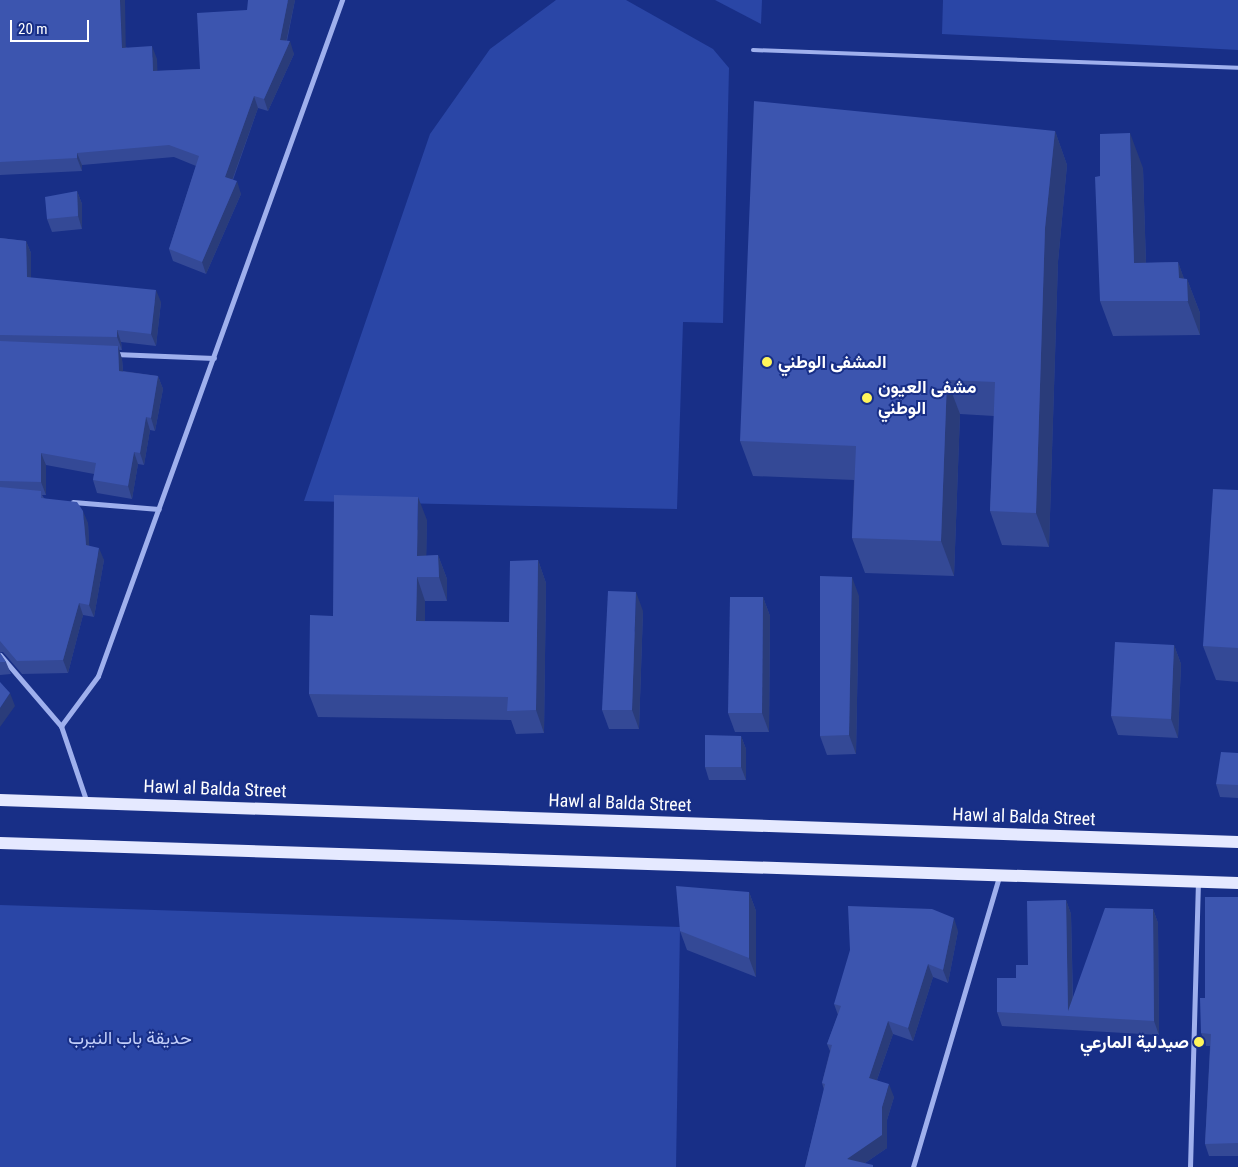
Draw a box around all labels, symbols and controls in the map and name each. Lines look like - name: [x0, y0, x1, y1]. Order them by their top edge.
- scale bar: [12, 10, 91, 42]
- text: 20 m: [18, 20, 48, 38]
- place label: المشفى الوطني: [778, 351, 887, 373]
- marker: المشفى الوطني: [760, 355, 774, 369]
- place label: مشفى العيون الوطني: [878, 377, 976, 419]
- marker: مشفى العيون الوطني: [860, 391, 874, 405]
- street label: Hawl al Balda Street: [143, 776, 287, 802]
- street label: Hawl al Balda Street: [548, 790, 692, 816]
- street label: Hawl al Balda Street: [952, 804, 1096, 830]
- park label: حديقة باب النيرب: [68, 1027, 192, 1049]
- place label: صيدلية المارعي: [1080, 1031, 1189, 1053]
- marker: صيدلية المارعي: [1193, 1036, 1205, 1048]

